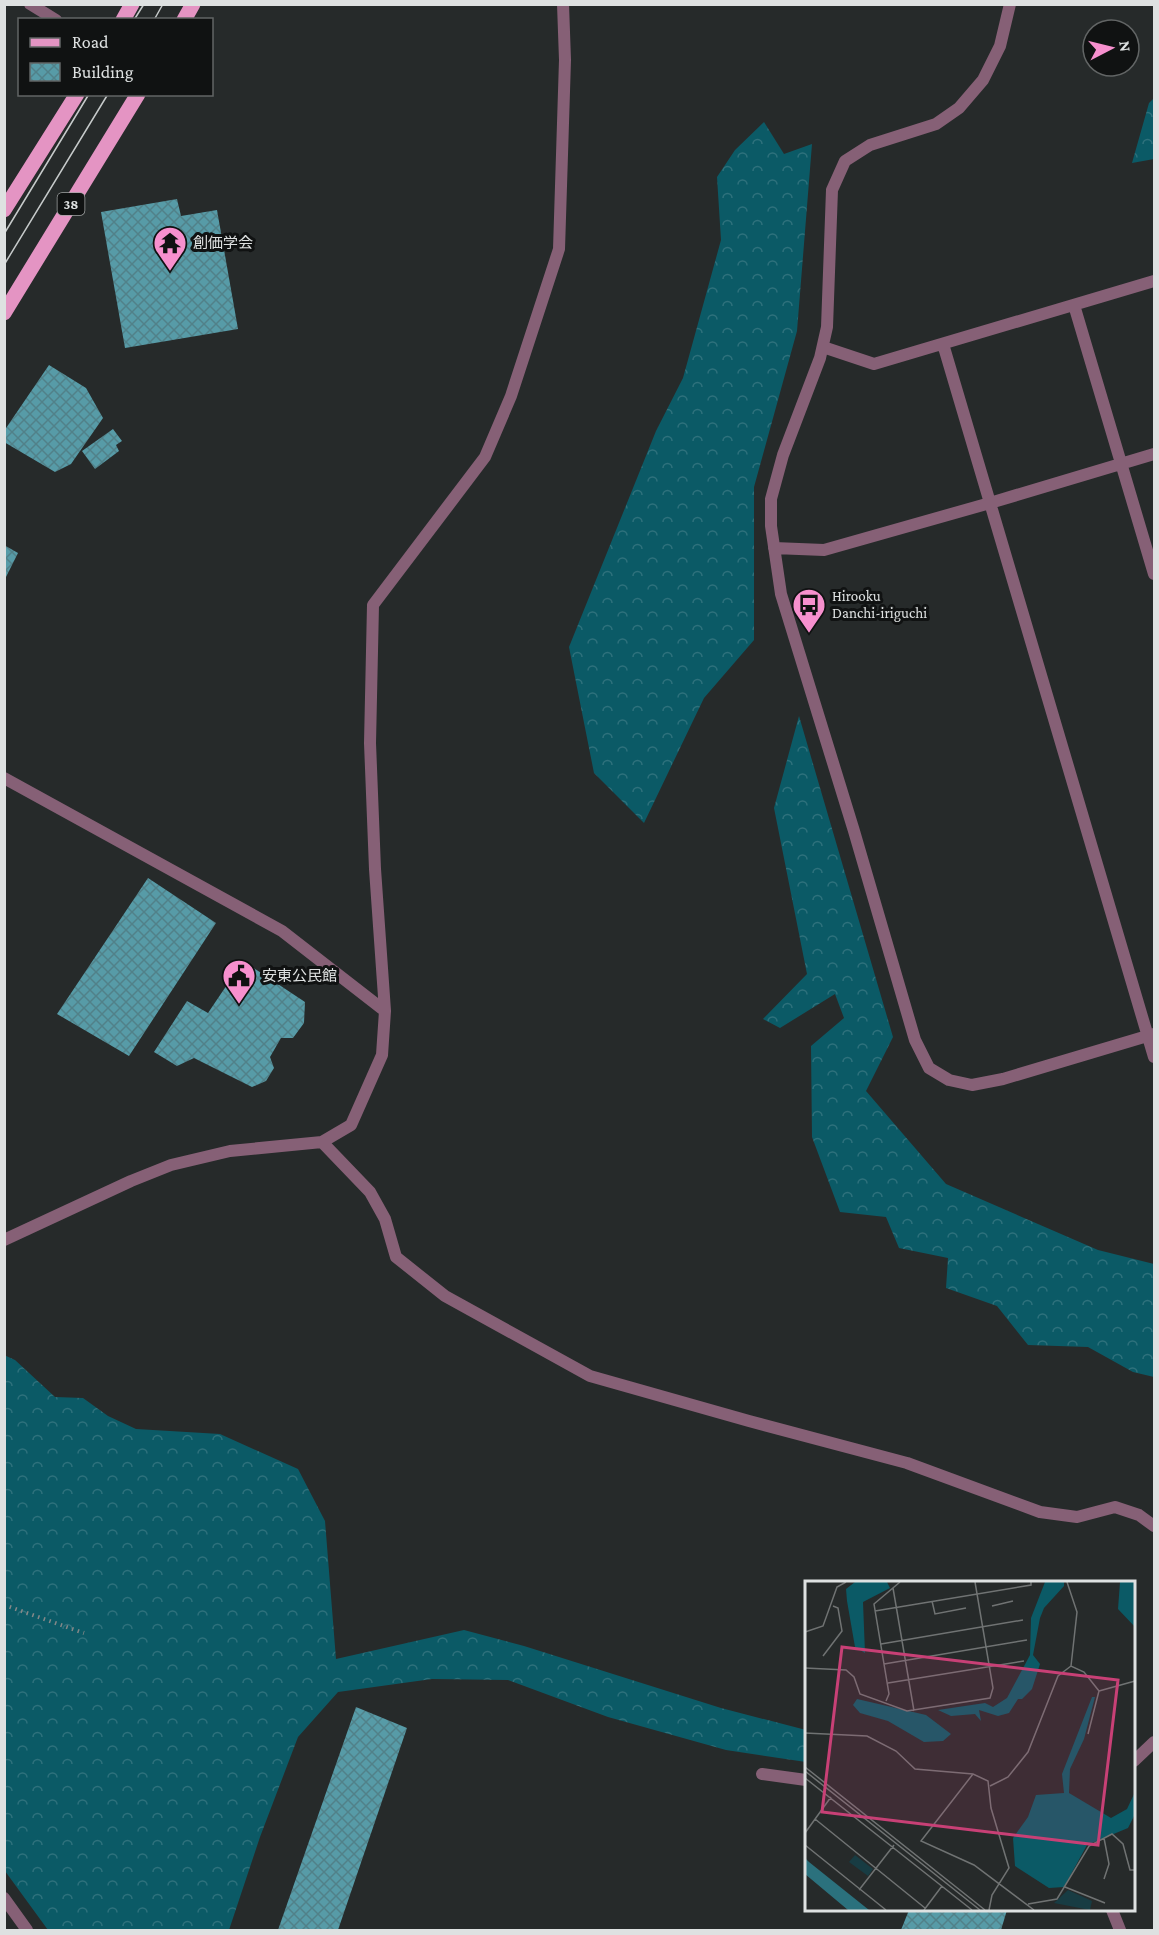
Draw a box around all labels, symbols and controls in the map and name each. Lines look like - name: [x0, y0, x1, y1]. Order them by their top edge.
- legend: [18, 18, 213, 96]
- north arrow: [1081, 18, 1141, 78]
- text: Road: [72, 32, 109, 52]
- text: N: [1116, 40, 1135, 53]
- text: Building: [72, 62, 134, 82]
- road number: 38: [58, 193, 84, 215]
- temple icon: 創価学会: [152, 225, 188, 272]
- place label: 創価学会: [193, 235, 253, 251]
- bus stop icon: Hirooku Danchi-iriguchi: [791, 587, 827, 634]
- place label: Hirooku Danchi-iriguchi: [832, 588, 927, 622]
- public building icon: 安東公民館: [221, 958, 257, 1005]
- place label: 安東公民館: [262, 968, 337, 984]
- inset map: [805, 1581, 1135, 1911]

